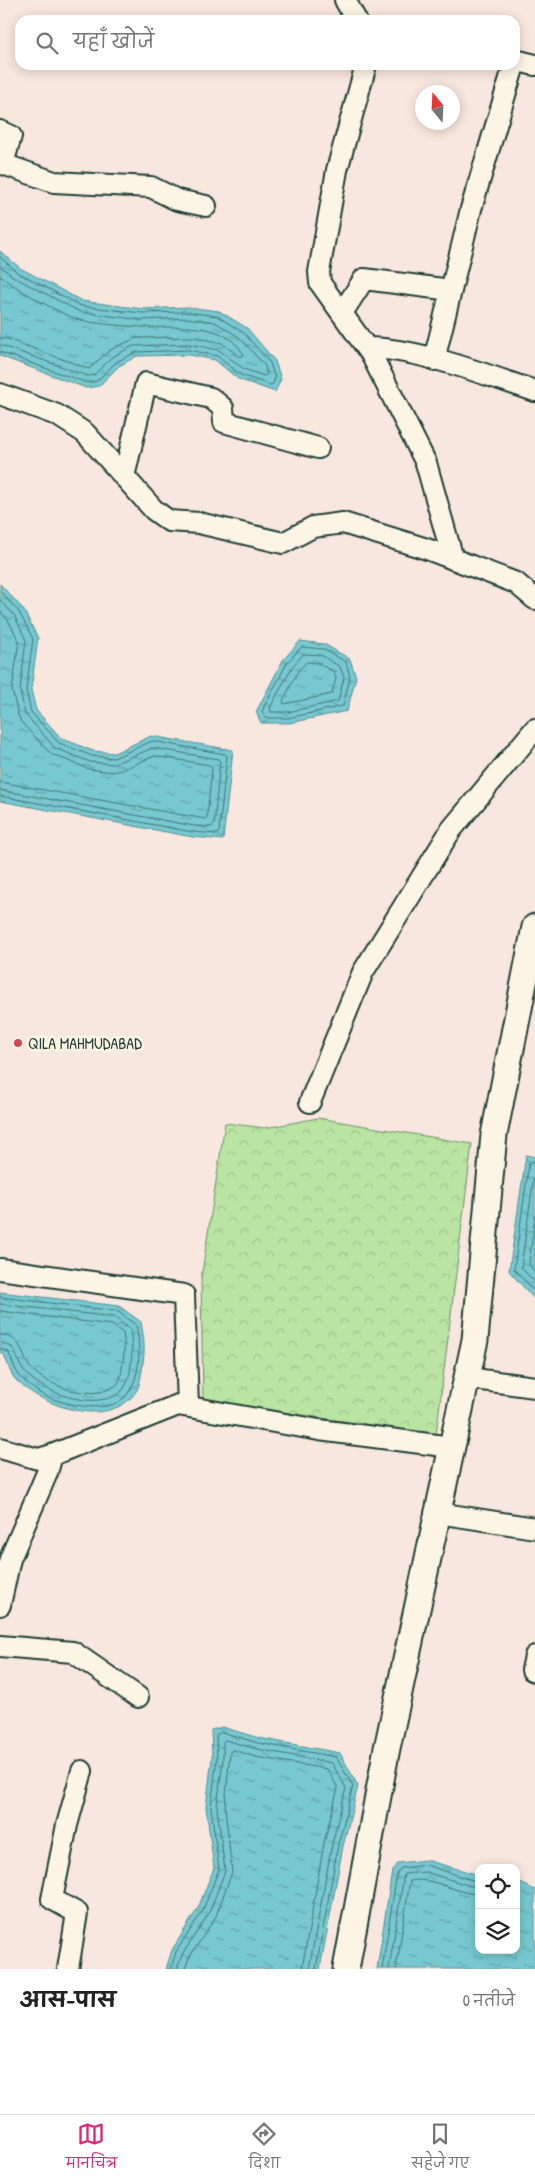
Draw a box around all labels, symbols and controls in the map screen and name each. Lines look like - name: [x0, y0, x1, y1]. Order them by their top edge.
- search box: [15, 15, 520, 70]
- text: यहाँ खोजें: [73, 28, 154, 54]
- icon: search: [33, 29, 61, 57]
- north arrow: [415, 85, 460, 130]
- place label: QILA MAHMUDABAD: [28, 1032, 142, 1054]
- marker: QILA MAHMUDABAD: [12, 1037, 24, 1049]
- map controls: [475, 1864, 520, 1954]
- button: locate: [475, 1864, 520, 1909]
- button: layers: [475, 1909, 520, 1954]
- text: आस-पास: [20, 1985, 116, 2014]
- text: 0 नतीजे: [463, 1989, 515, 2011]
- tab: मानचित्र: [66, 2120, 117, 2179]
- tab: दिशा: [248, 2120, 280, 2179]
- tab: सहेजे गए: [412, 2120, 469, 2179]

